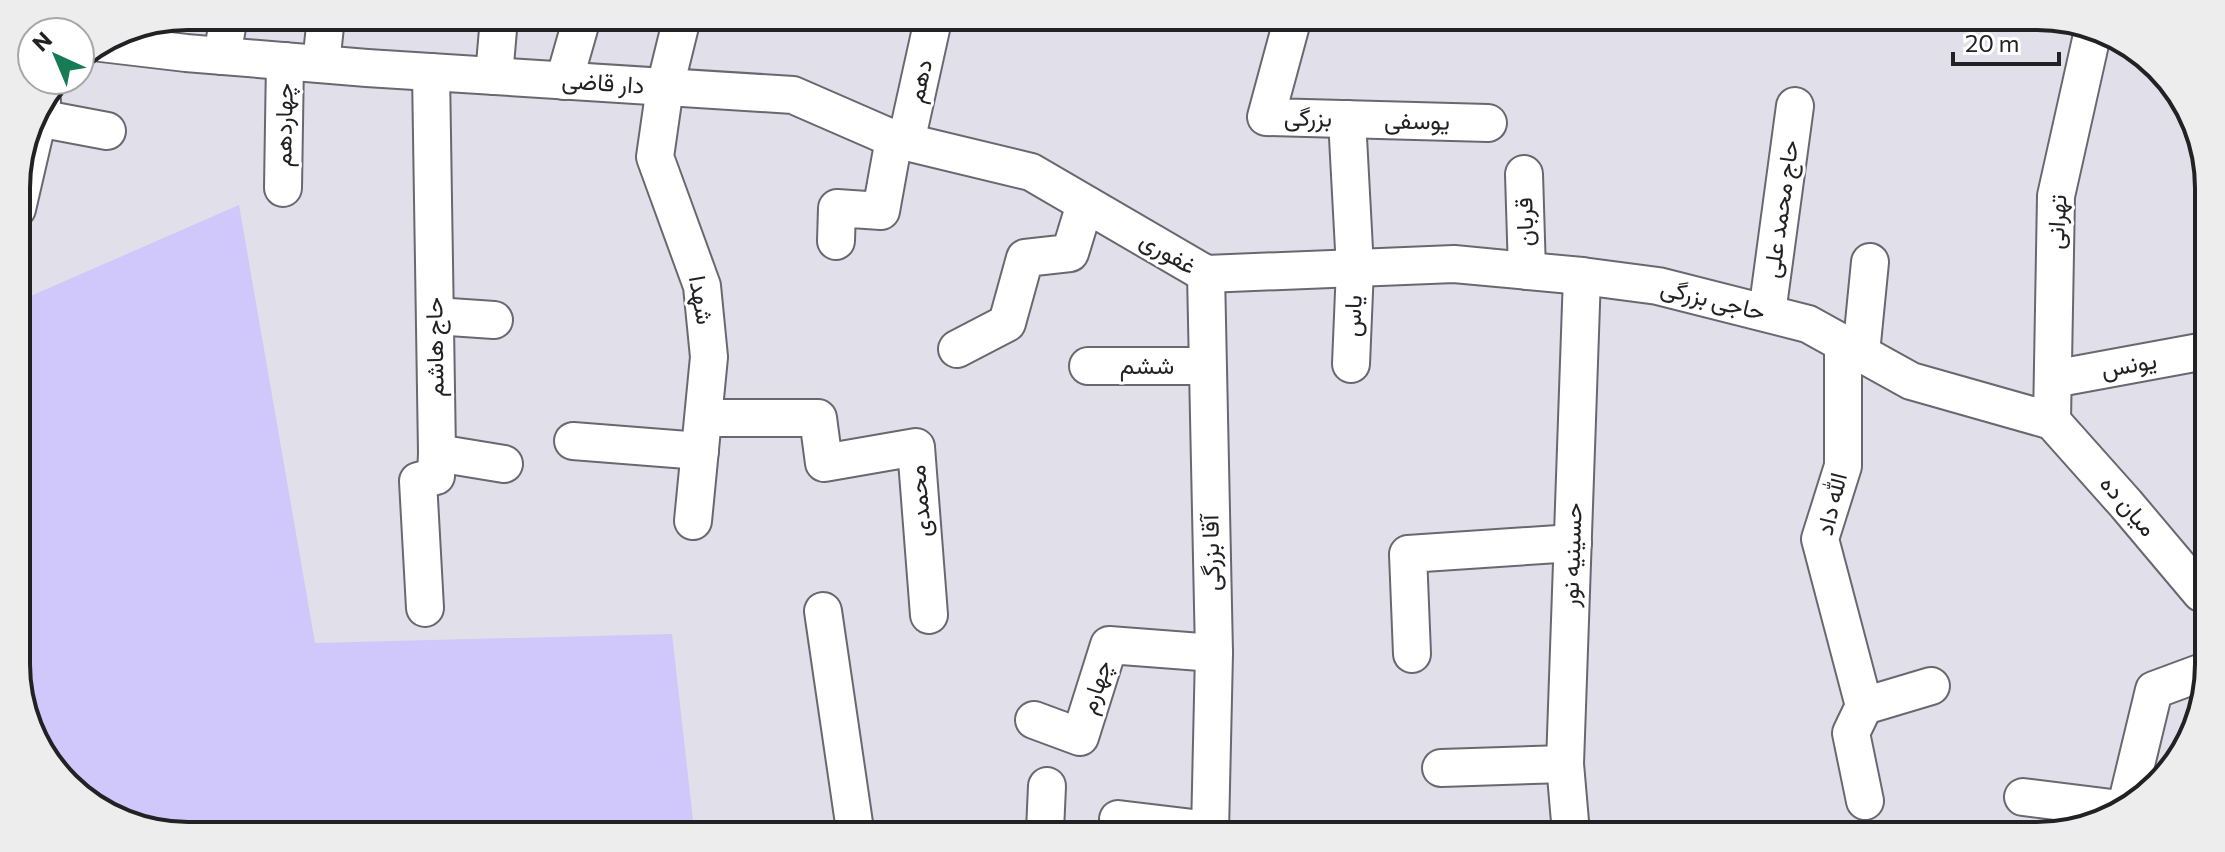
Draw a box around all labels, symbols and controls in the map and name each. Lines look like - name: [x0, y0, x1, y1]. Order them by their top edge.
- north arrow: [16, 16, 96, 96]
- scale bar: [1953, 16, 2059, 66]
- text: N: [26, 26, 57, 57]
- text: 20 m: [1965, 28, 2019, 57]
- street label: دهم: [900, 56, 940, 106]
- street label: دار قاضی: [561, 64, 645, 101]
- street label: چهاردهم: [267, 83, 301, 167]
- street label: بزرگی: [1283, 101, 1333, 134]
- street label: یوسفی: [1384, 104, 1450, 137]
- street label: حاج محمد علی: [1755, 138, 1807, 280]
- street label: تهرانی: [2040, 194, 2073, 250]
- street label: قربان: [1508, 197, 1541, 247]
- street label: غفوری: [1134, 224, 1202, 281]
- street label: حاجی بزرگی: [1658, 272, 1769, 327]
- street label: شهدا: [682, 273, 721, 327]
- street label: یاس: [1336, 294, 1368, 338]
- street label: حاج هاشم: [418, 297, 452, 397]
- street label: یونس: [2099, 344, 2159, 385]
- street label: ششم: [1120, 350, 1174, 382]
- street label: محمدی: [901, 464, 937, 539]
- street label: الله داد: [1809, 469, 1852, 538]
- street label: میان ده: [2094, 469, 2163, 542]
- street label: حسینیه نور: [1554, 502, 1589, 609]
- street label: آقا بزرگی: [1194, 512, 1227, 592]
- street label: چهارم: [1072, 656, 1120, 718]

